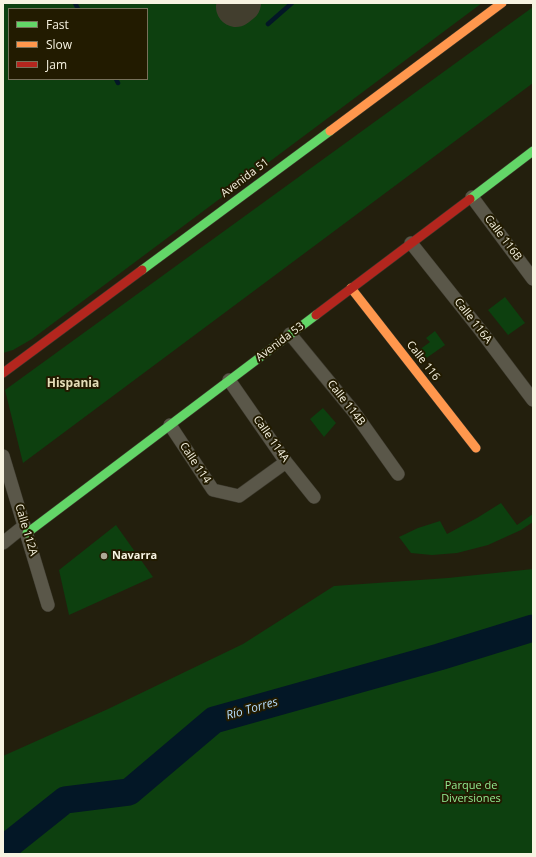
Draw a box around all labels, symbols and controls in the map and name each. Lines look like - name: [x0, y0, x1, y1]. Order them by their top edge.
- legend: [8, 8, 148, 80]
- text: Fast: [46, 16, 69, 33]
- text: Slow: [46, 36, 72, 53]
- text: Jam: [46, 56, 67, 73]
- street label: Avenida 51: [218, 156, 272, 200]
- street label: Calle 116B: [482, 213, 524, 263]
- street label: Calle 116A: [451, 296, 495, 346]
- street label: Avenida 53: [253, 320, 307, 364]
- street label: Calle 116: [403, 339, 443, 383]
- district label: Hispania: [47, 377, 99, 391]
- street label: Calle 114B: [324, 378, 368, 428]
- street label: Calle 114A: [250, 413, 292, 465]
- street label: Calle 114: [177, 440, 213, 486]
- street label: Calle 112A: [12, 503, 40, 557]
- place label: Navarra: [112, 549, 157, 563]
- marker: Navarra: [99, 551, 109, 561]
- water label: Río Torres: [224, 695, 280, 723]
- park label: Parque de Diversiones: [441, 779, 501, 805]

